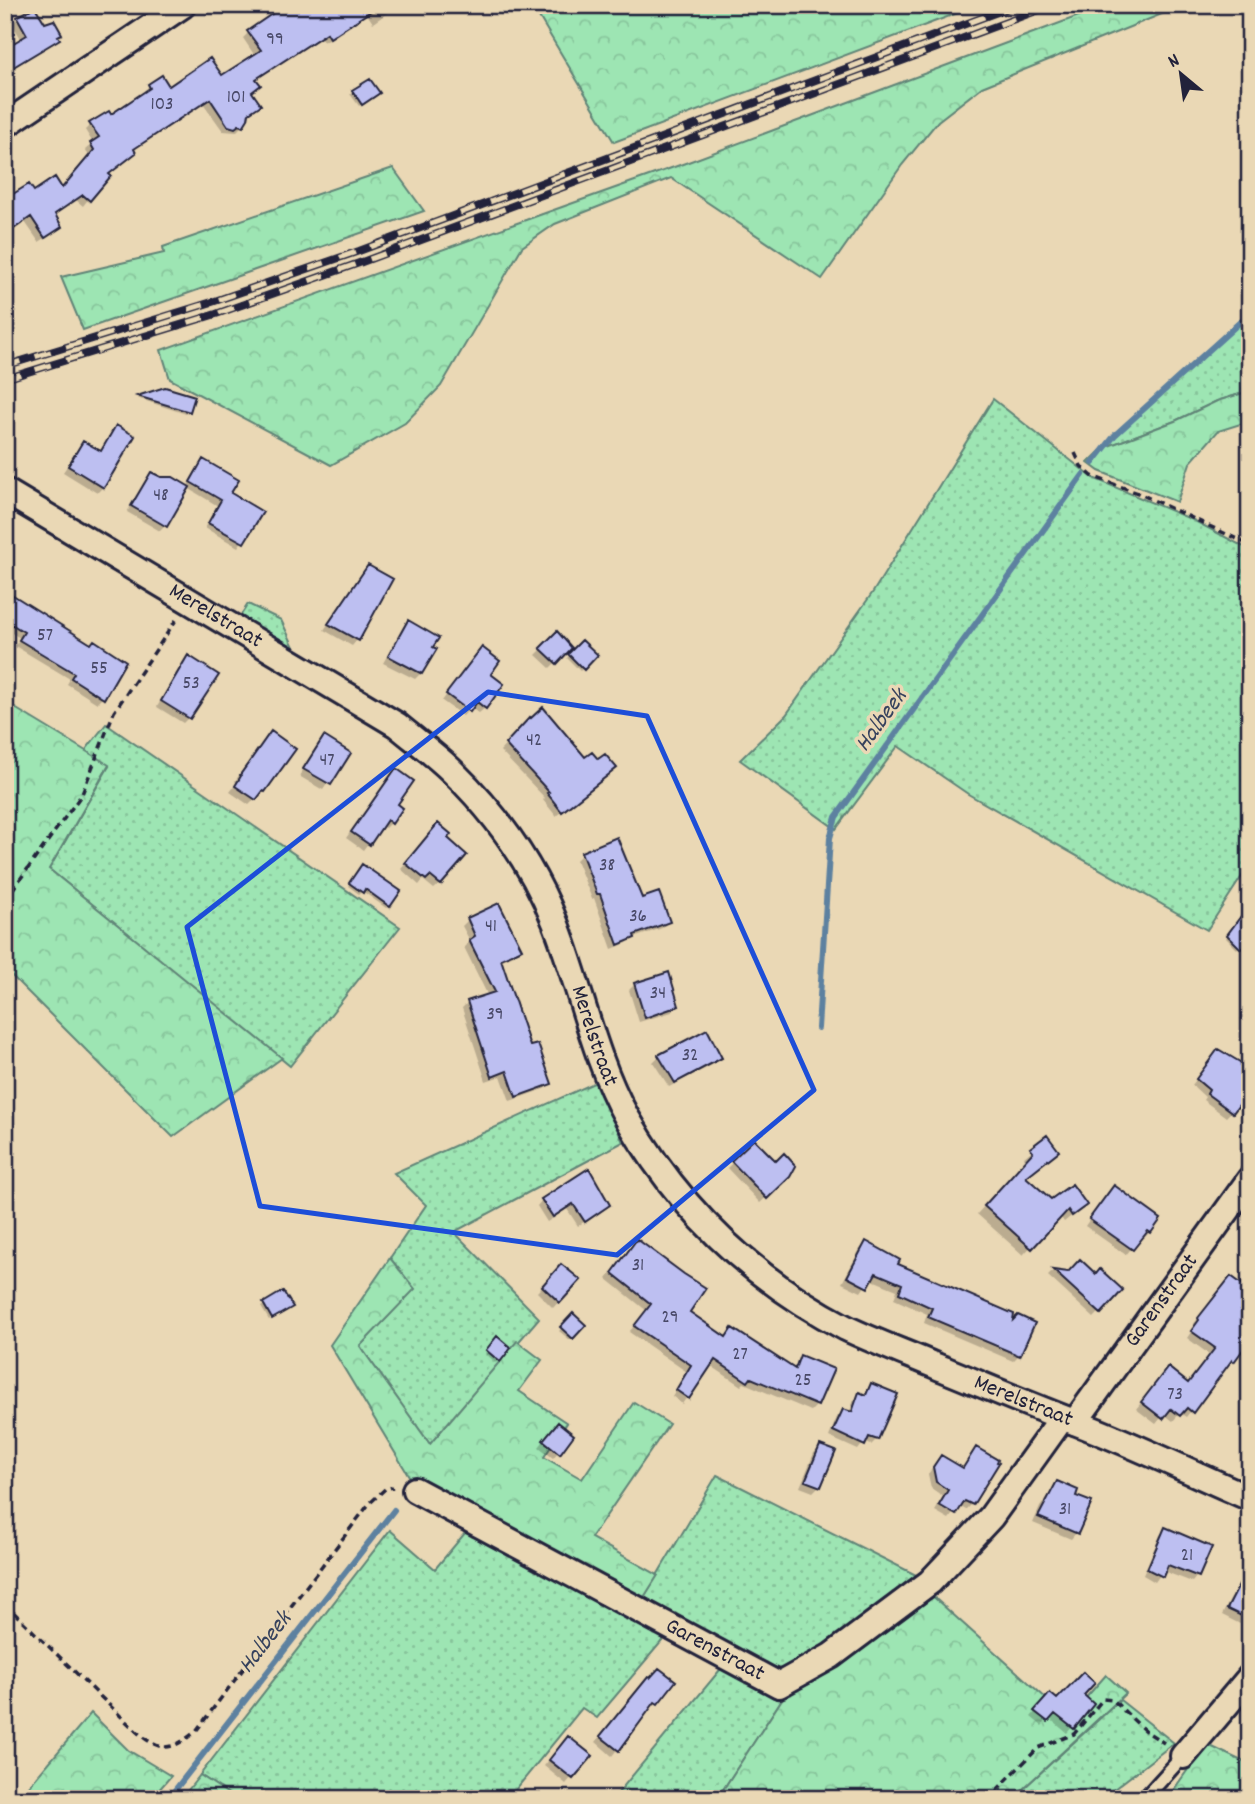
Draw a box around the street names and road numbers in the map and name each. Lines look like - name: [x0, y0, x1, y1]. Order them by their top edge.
- street label: Merelstraat: [162, 576, 269, 658]
- street label: Merelstraat: [561, 982, 626, 1092]
- street label: Garenstraat: [1117, 1247, 1207, 1355]
- street label: Merelstraat: [968, 1367, 1078, 1436]
- street label: Garenstraat: [659, 1610, 770, 1691]

